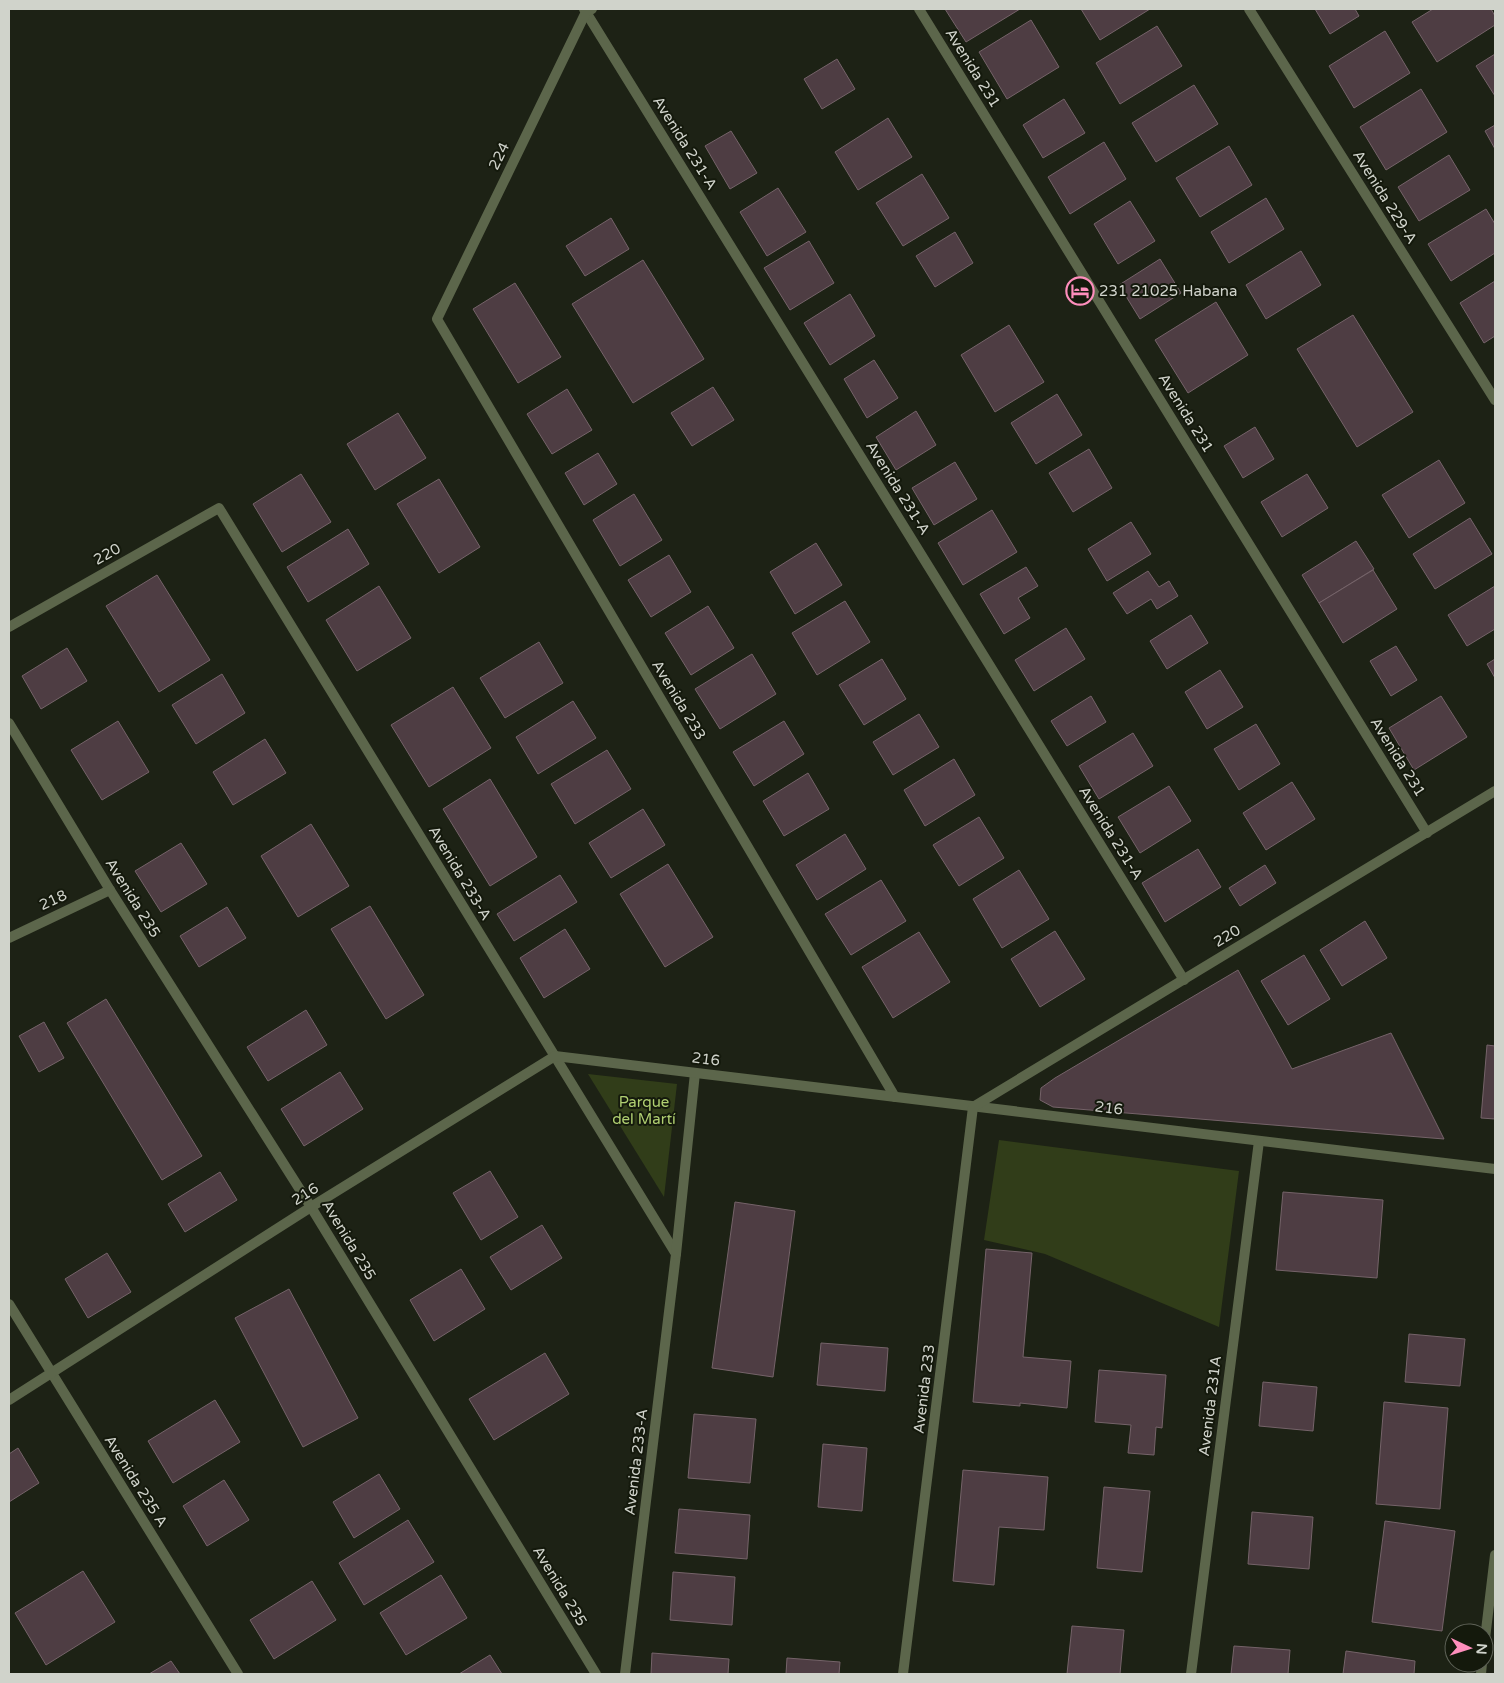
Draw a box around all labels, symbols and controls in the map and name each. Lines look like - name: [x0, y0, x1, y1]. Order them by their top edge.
- street label: Avenida 231: [942, 25, 1004, 111]
- street label: Avenida 231-A: [649, 93, 721, 193]
- street label: 224: [485, 139, 513, 173]
- street label: Avenida 229-A: [1349, 147, 1421, 247]
- hotel icon: 231 21025 Habana: [1065, 276, 1095, 306]
- place label: 231 21025 Habana: [1099, 282, 1237, 300]
- street label: Avenida 231: [1155, 370, 1217, 456]
- street label: Avenida 231-A: [862, 438, 934, 538]
- street label: 220: [90, 539, 124, 569]
- street label: Avenida 233: [648, 657, 710, 743]
- street label: Avenida 231: [1367, 714, 1429, 800]
- street label: Avenida 231-A: [1075, 783, 1147, 883]
- street label: Avenida 233-A: [425, 822, 495, 924]
- street label: Avenida 235: [102, 855, 164, 941]
- street label: 218: [36, 886, 70, 914]
- street label: 220: [1210, 921, 1244, 951]
- street label: 216: [691, 1048, 721, 1070]
- park label: Parque del Martí: [612, 1093, 676, 1128]
- street label: 216: [1094, 1097, 1124, 1119]
- street label: 216: [288, 1179, 322, 1209]
- street label: Avenida 235: [318, 1197, 380, 1283]
- street label: Avenida 233: [910, 1343, 938, 1435]
- street label: Avenida 231A: [1195, 1355, 1225, 1457]
- street label: Avenida 233-A: [621, 1408, 651, 1516]
- street label: Avenida 235 A: [101, 1432, 171, 1530]
- street label: Avenida 235: [529, 1543, 591, 1629]
- north arrow: [1444, 1623, 1494, 1673]
- text: N: [1473, 1643, 1490, 1655]

